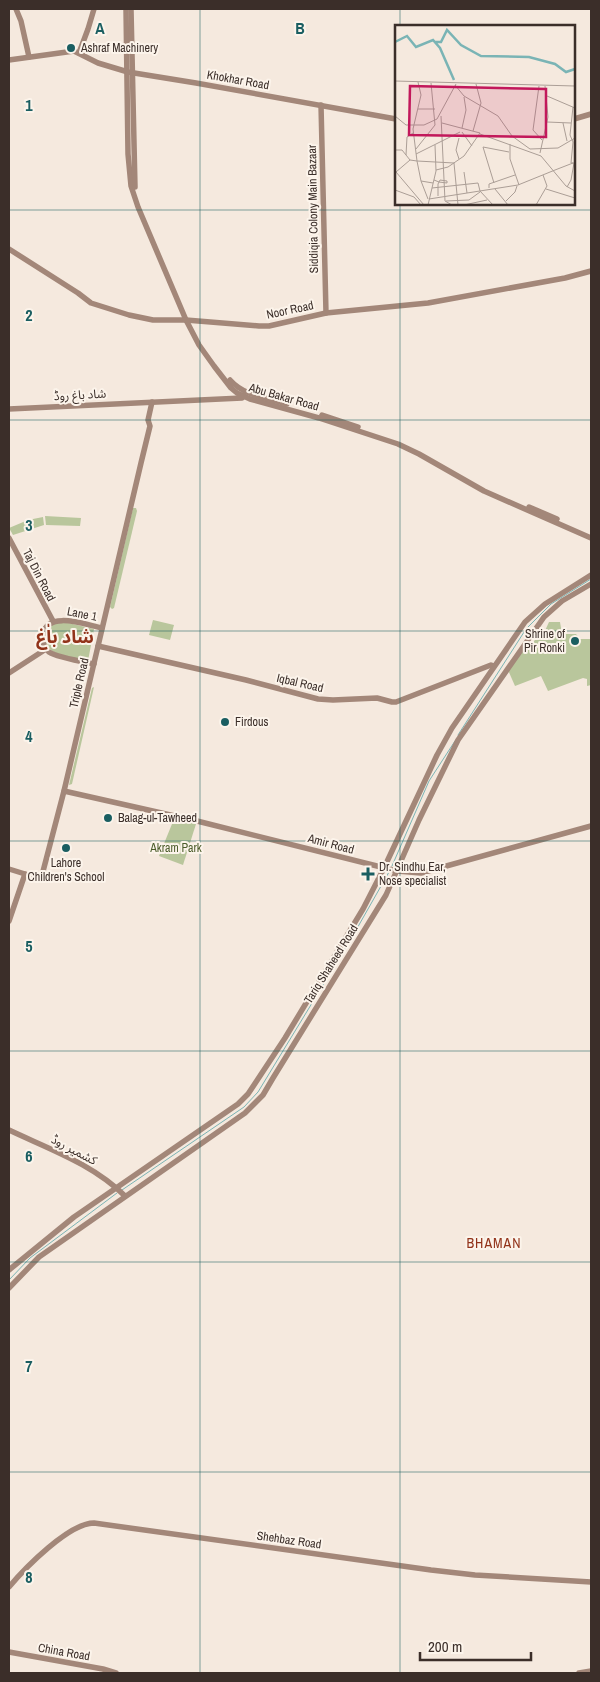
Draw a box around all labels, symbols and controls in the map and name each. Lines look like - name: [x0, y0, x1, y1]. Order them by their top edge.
- text: A: [95, 17, 105, 39]
- text: B: [295, 17, 305, 39]
- inset map: [395, 25, 575, 205]
- place label: Ashraf Machinery: [80, 40, 158, 56]
- marker: Ashraf Machinery: [65, 42, 77, 54]
- street label: Khokhar Road: [206, 67, 270, 93]
- text: 1: [25, 94, 33, 116]
- street label: Siddiqia Colony Main Bazaar: [304, 144, 322, 273]
- street label: Noor Road: [265, 297, 315, 323]
- text: 2: [25, 304, 33, 326]
- street label: Abu Bakar Road: [246, 379, 321, 415]
- street label: شاد باغ روڈ: [53, 386, 107, 405]
- text: 3: [25, 514, 33, 536]
- street label: Taj Din Road: [19, 546, 59, 604]
- street label: Lane 1: [66, 603, 99, 625]
- district label: شاد باٰغ: [36, 623, 94, 650]
- place label: Shrine of Pir Ronki: [524, 626, 565, 656]
- marker: Shrine of Pir Ronki: [569, 635, 581, 647]
- street label: Triple Road: [65, 656, 93, 710]
- street label: Iqbal Road: [275, 670, 325, 696]
- place label: Firdous: [235, 714, 268, 730]
- marker: Firdous: [219, 716, 231, 728]
- text: 4: [25, 725, 33, 747]
- place label: Balag-ul-Tawheed: [118, 810, 197, 826]
- marker: Balag-ul-Tawheed: [102, 812, 114, 824]
- street label: Amir Road: [305, 830, 356, 858]
- park label: Akram Park: [149, 840, 202, 856]
- marker: Lahore Children's School: [60, 842, 72, 854]
- place label: Lahore Children's School: [28, 855, 104, 885]
- place label: Dr. Sindhu Ear, Nose specialist: [379, 859, 447, 889]
- marker: Dr. Sindhu Ear, Nose specialist: [361, 867, 375, 881]
- street label: Tariq Shaheed Road: [300, 921, 362, 1007]
- text: 5: [25, 935, 33, 957]
- street label: کشمیر روڈ: [48, 1131, 101, 1169]
- text: 6: [25, 1145, 33, 1167]
- district label: BHAMAN: [466, 1234, 522, 1252]
- text: 7: [25, 1355, 33, 1377]
- street label: Shehbaz Road: [256, 1528, 322, 1552]
- text: 8: [25, 1566, 33, 1588]
- scale bar: [420, 1630, 531, 1662]
- text: 200 m: [428, 1636, 462, 1657]
- street label: China Road: [37, 1640, 91, 1664]

